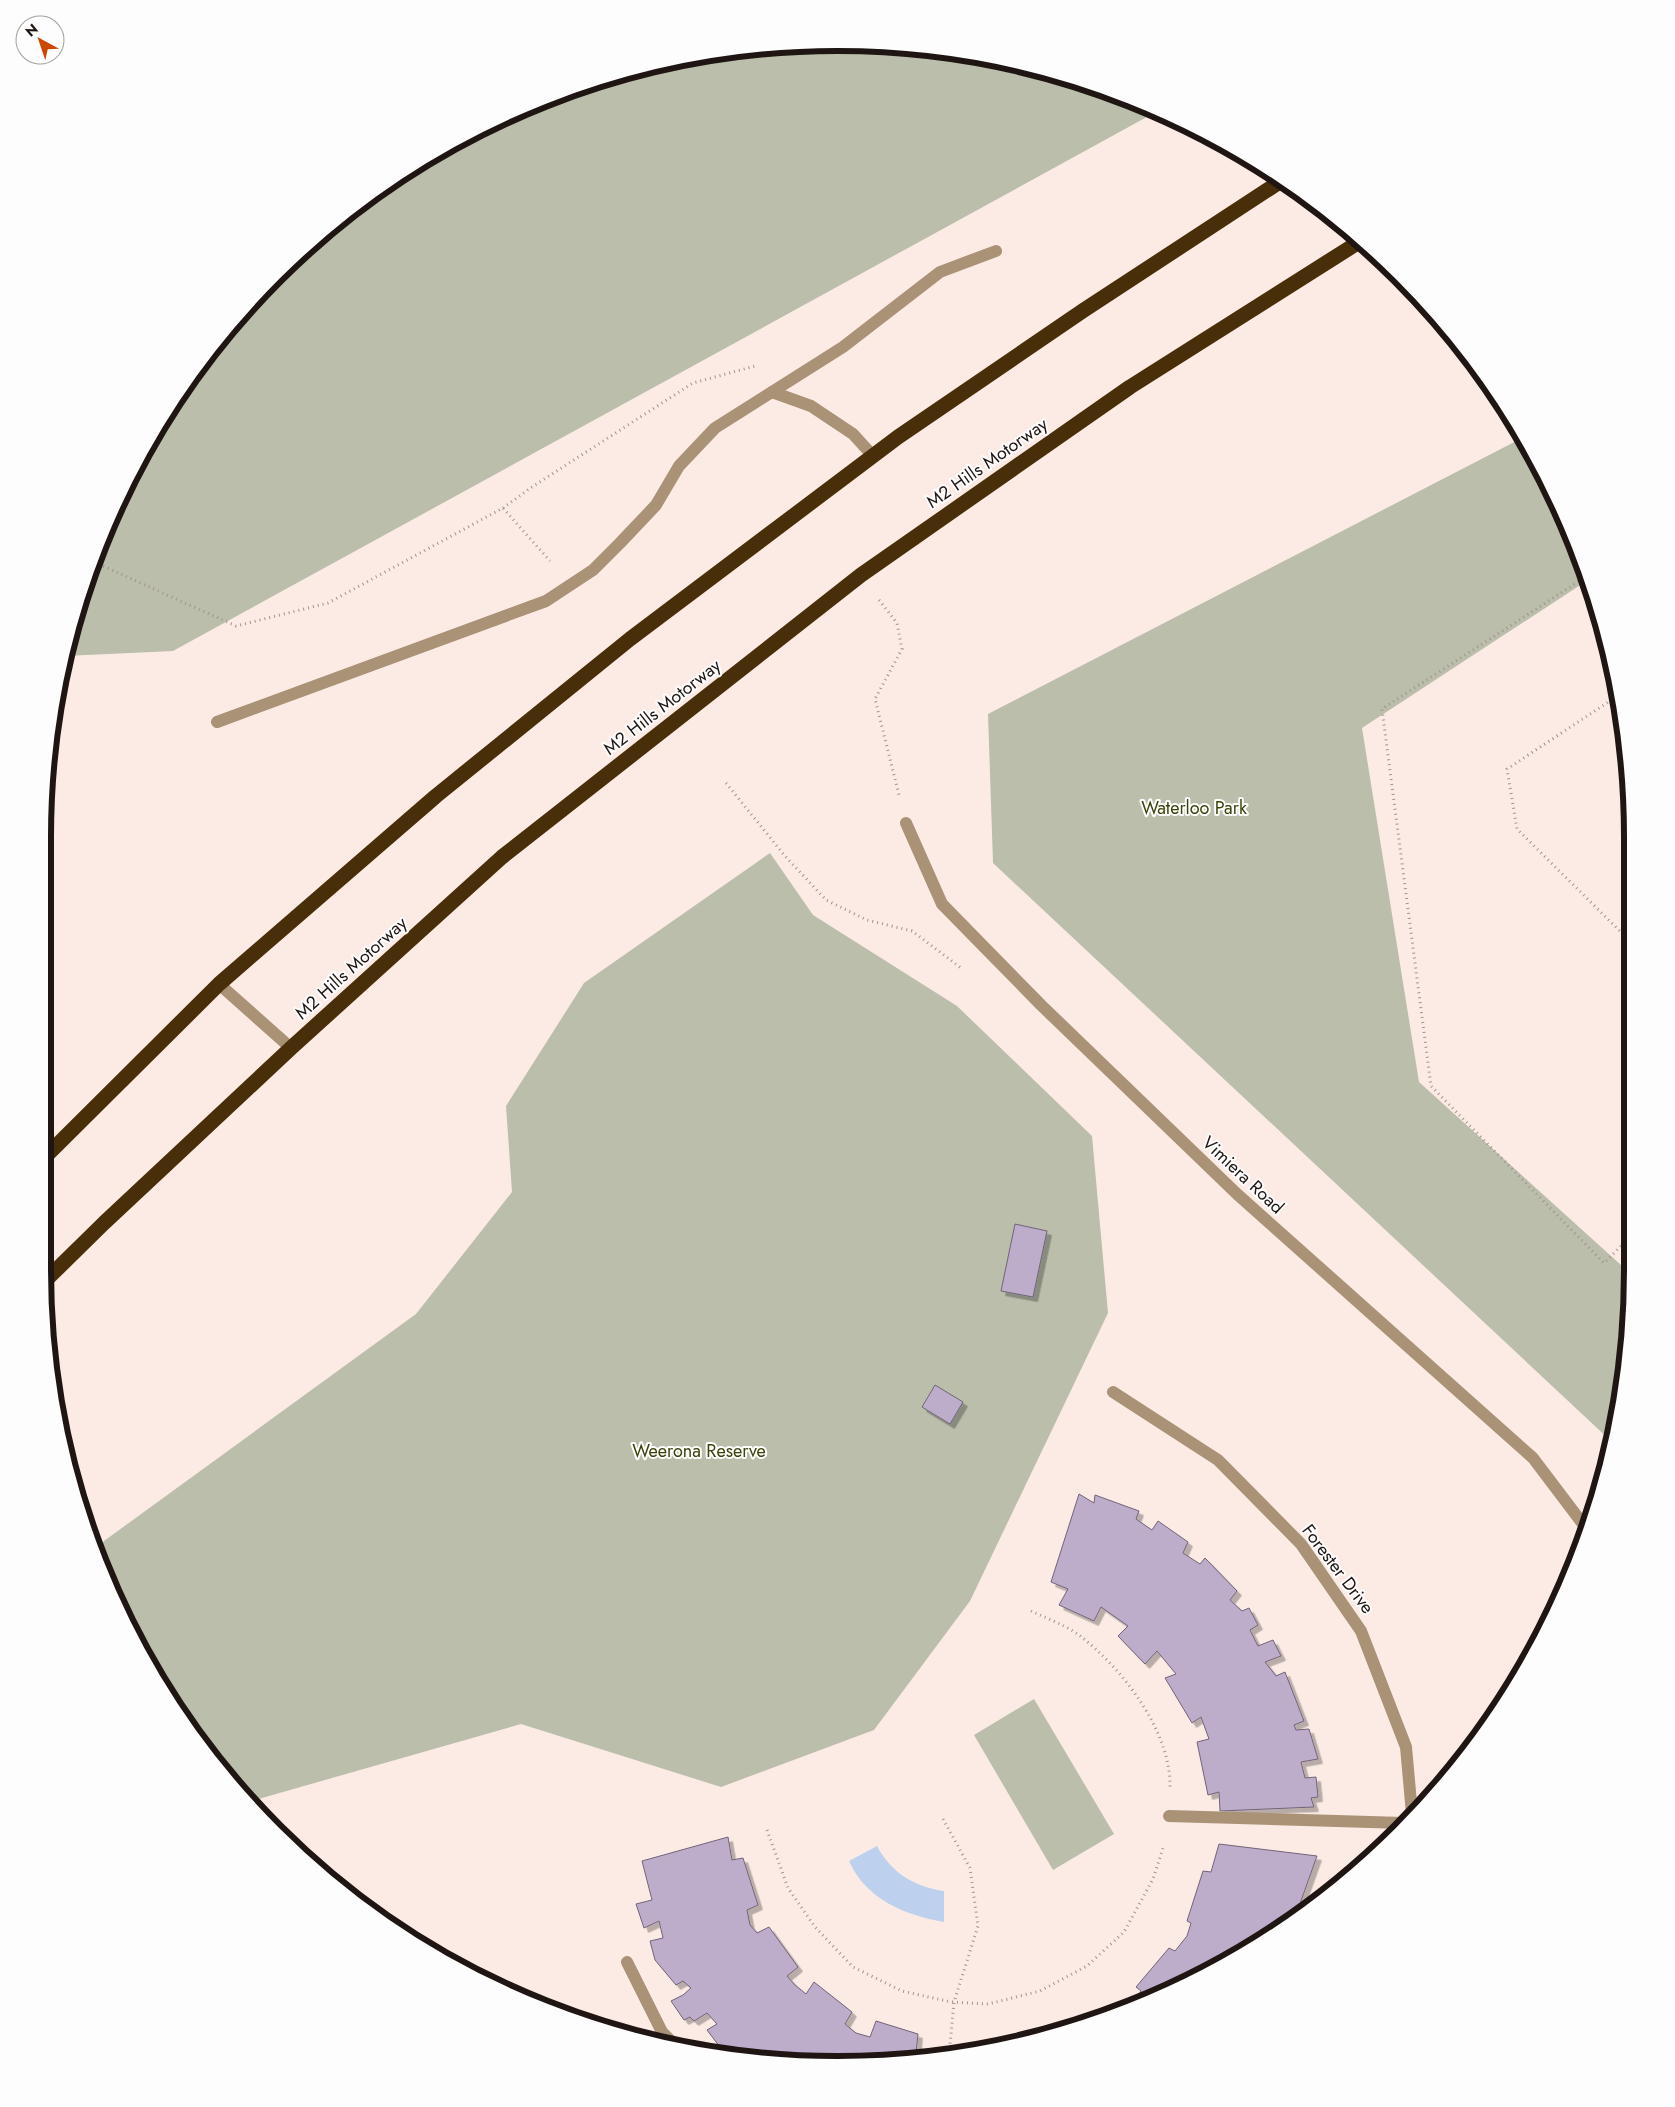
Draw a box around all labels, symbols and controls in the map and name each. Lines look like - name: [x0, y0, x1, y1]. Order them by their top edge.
- north arrow: [15, 15, 65, 65]
- text: N: [21, 19, 42, 41]
- street label: M2 Hills Motorway: [921, 411, 1053, 515]
- street label: M2 Hills Motorway: [598, 653, 726, 761]
- park label: Waterloo Park: [1141, 795, 1247, 821]
- street label: M2 Hills Motorway: [289, 911, 413, 1025]
- street label: Vimiera Road: [1196, 1130, 1290, 1220]
- park label: Weerona Reserve: [632, 1438, 766, 1464]
- street label: Forester Drive: [1296, 1519, 1380, 1619]

